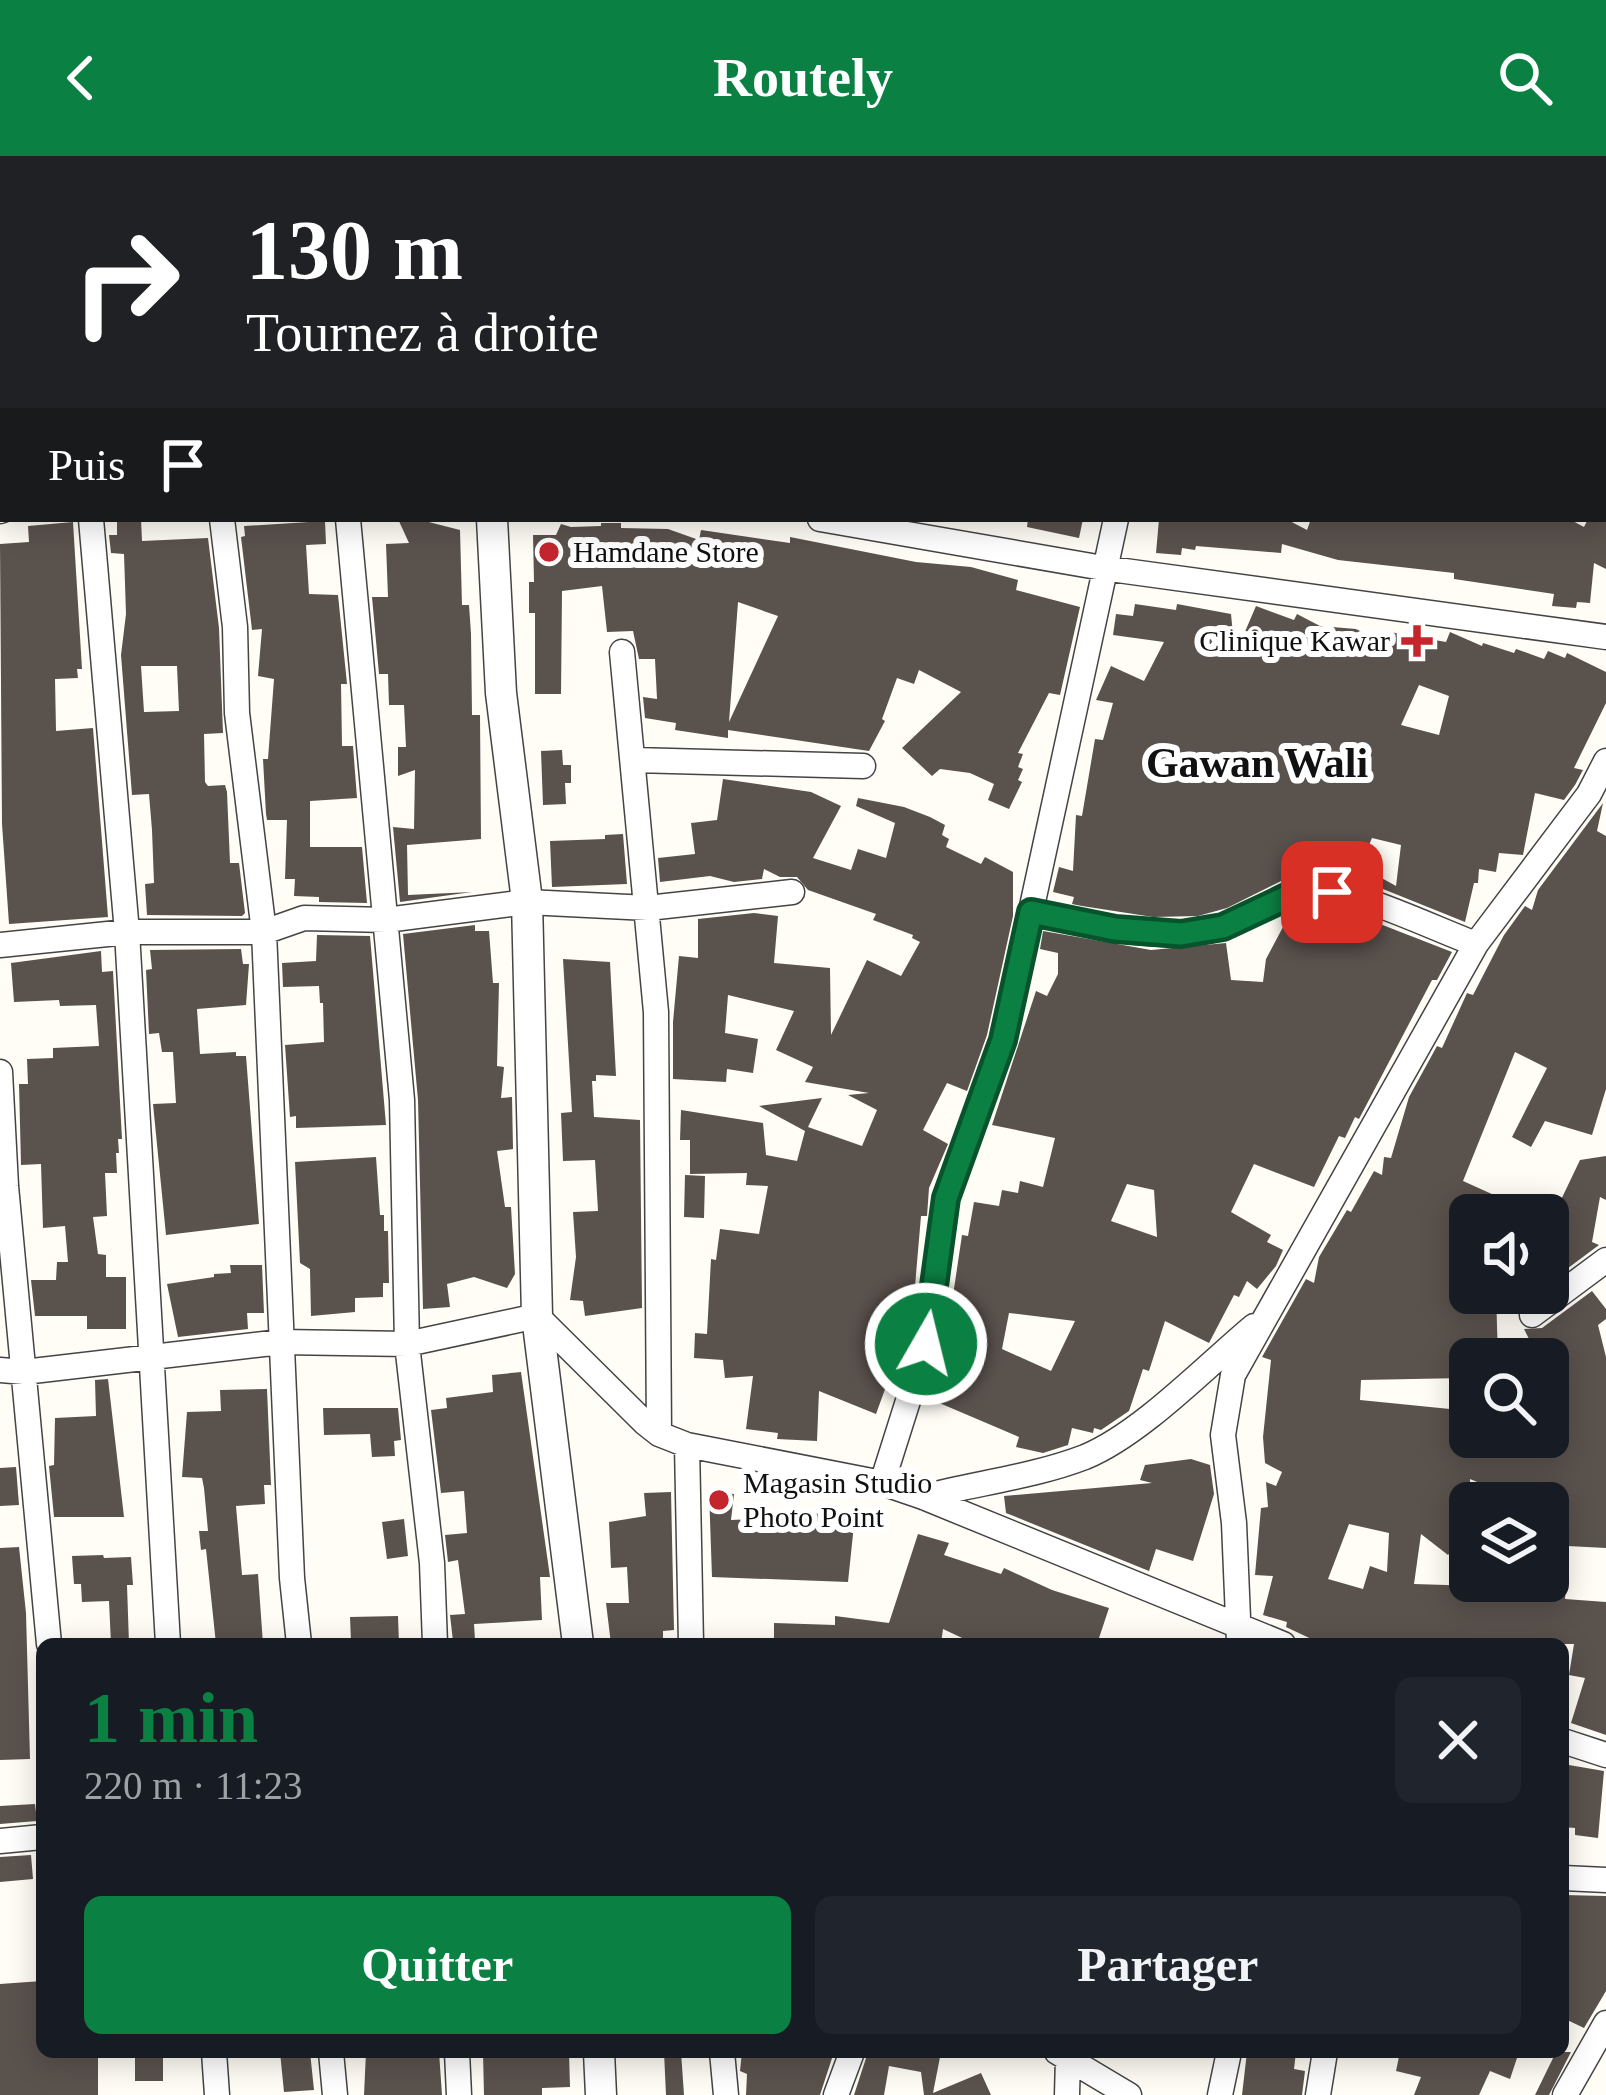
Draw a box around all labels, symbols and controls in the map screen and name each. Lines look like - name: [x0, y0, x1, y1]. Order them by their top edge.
- icon: back: [48, 45, 114, 111]
- icon: search: [1492, 45, 1558, 111]
- text: Routely: [713, 48, 893, 108]
- icon: right: [48, 204, 204, 360]
- text: 130 m: [246, 204, 463, 297]
- text: Tournez à droite: [246, 303, 599, 363]
- icon: arrive: [150, 432, 216, 498]
- text: Puis: [48, 440, 126, 490]
- place label: Hamdane Store: [573, 535, 759, 568]
- marker: Hamdane Store: [536, 539, 562, 565]
- place label: Clinique Kawar: [1199, 624, 1390, 657]
- marker: Clinique Kawar: [1401, 625, 1433, 657]
- district label: Gawan Wali: [1146, 740, 1368, 786]
- pin: [1281, 841, 1383, 943]
- icon: arrive: [1299, 859, 1365, 925]
- map controls: [1449, 1194, 1569, 1602]
- button: sound: [1449, 1194, 1569, 1314]
- position arrow: [863, 1281, 989, 1407]
- button: search: [1449, 1338, 1569, 1458]
- place label: Magasin Studio Photo Point: [743, 1466, 932, 1533]
- button: layers: [1449, 1482, 1569, 1602]
- marker: Magasin Studio Photo Point: [706, 1487, 732, 1513]
- button: close: [1395, 1677, 1521, 1803]
- text: 1 min: [84, 1678, 258, 1758]
- text: 220 m · 11:23: [84, 1764, 302, 1807]
- button: Quitter: [84, 1896, 791, 2034]
- button: Partager: [815, 1896, 1521, 2034]

